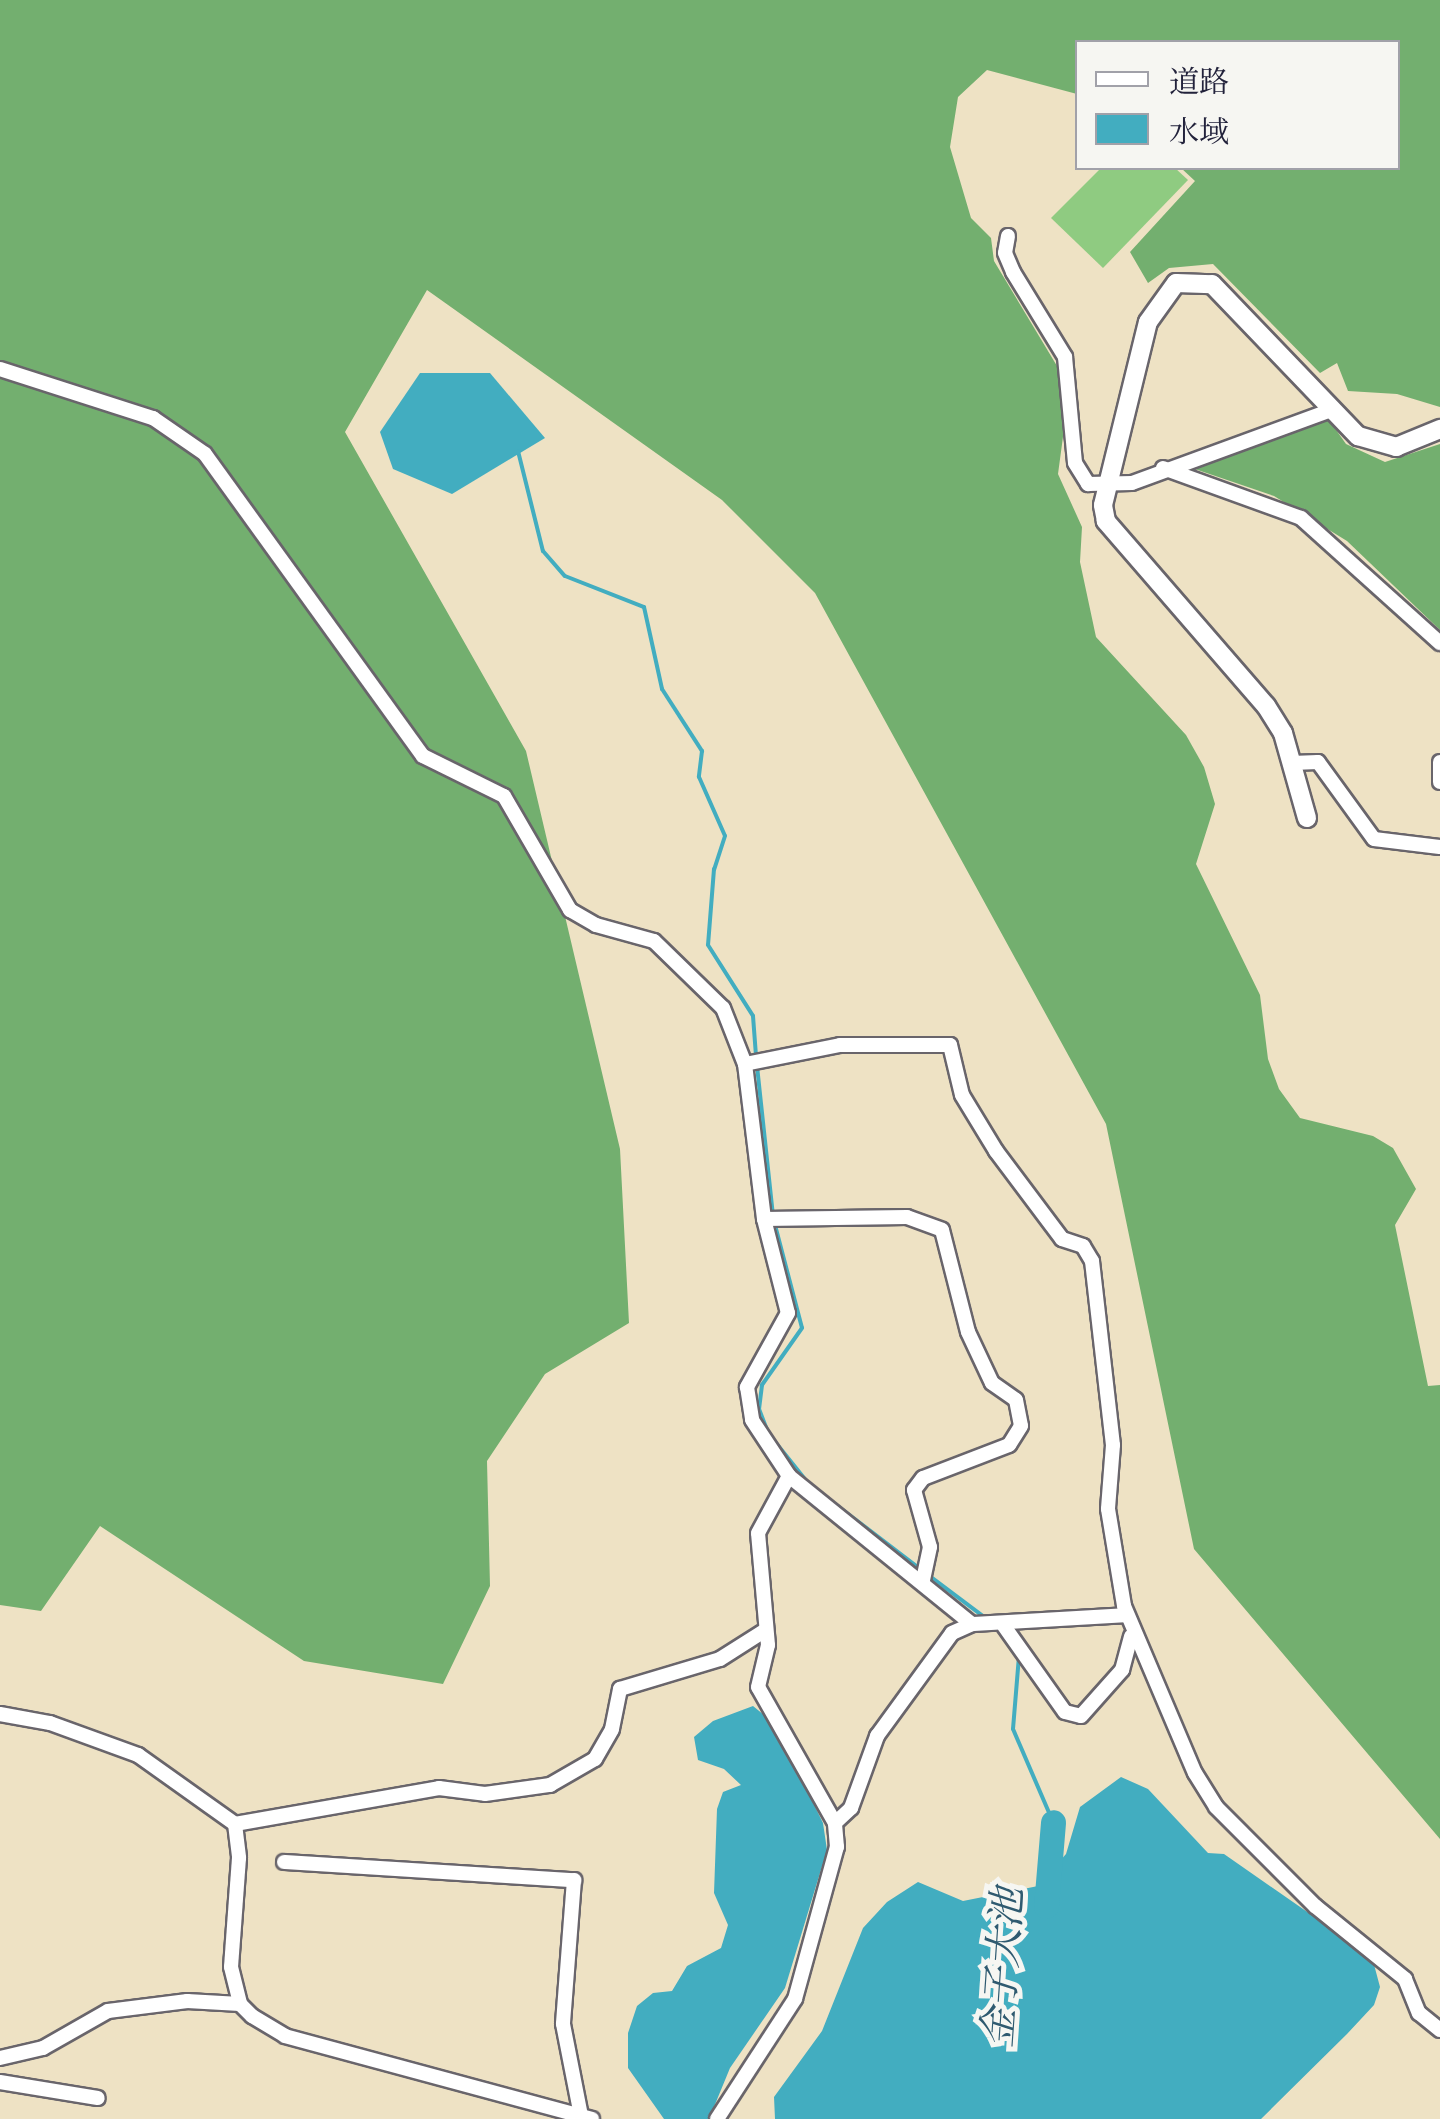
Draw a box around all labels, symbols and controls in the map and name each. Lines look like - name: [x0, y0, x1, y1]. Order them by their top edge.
- legend: [1075, 40, 1400, 170]
- text: 道路: [1169, 65, 1229, 102]
- text: 水域: [1169, 115, 1229, 152]
- water label: 金子大池: [975, 1887, 1035, 2049]

